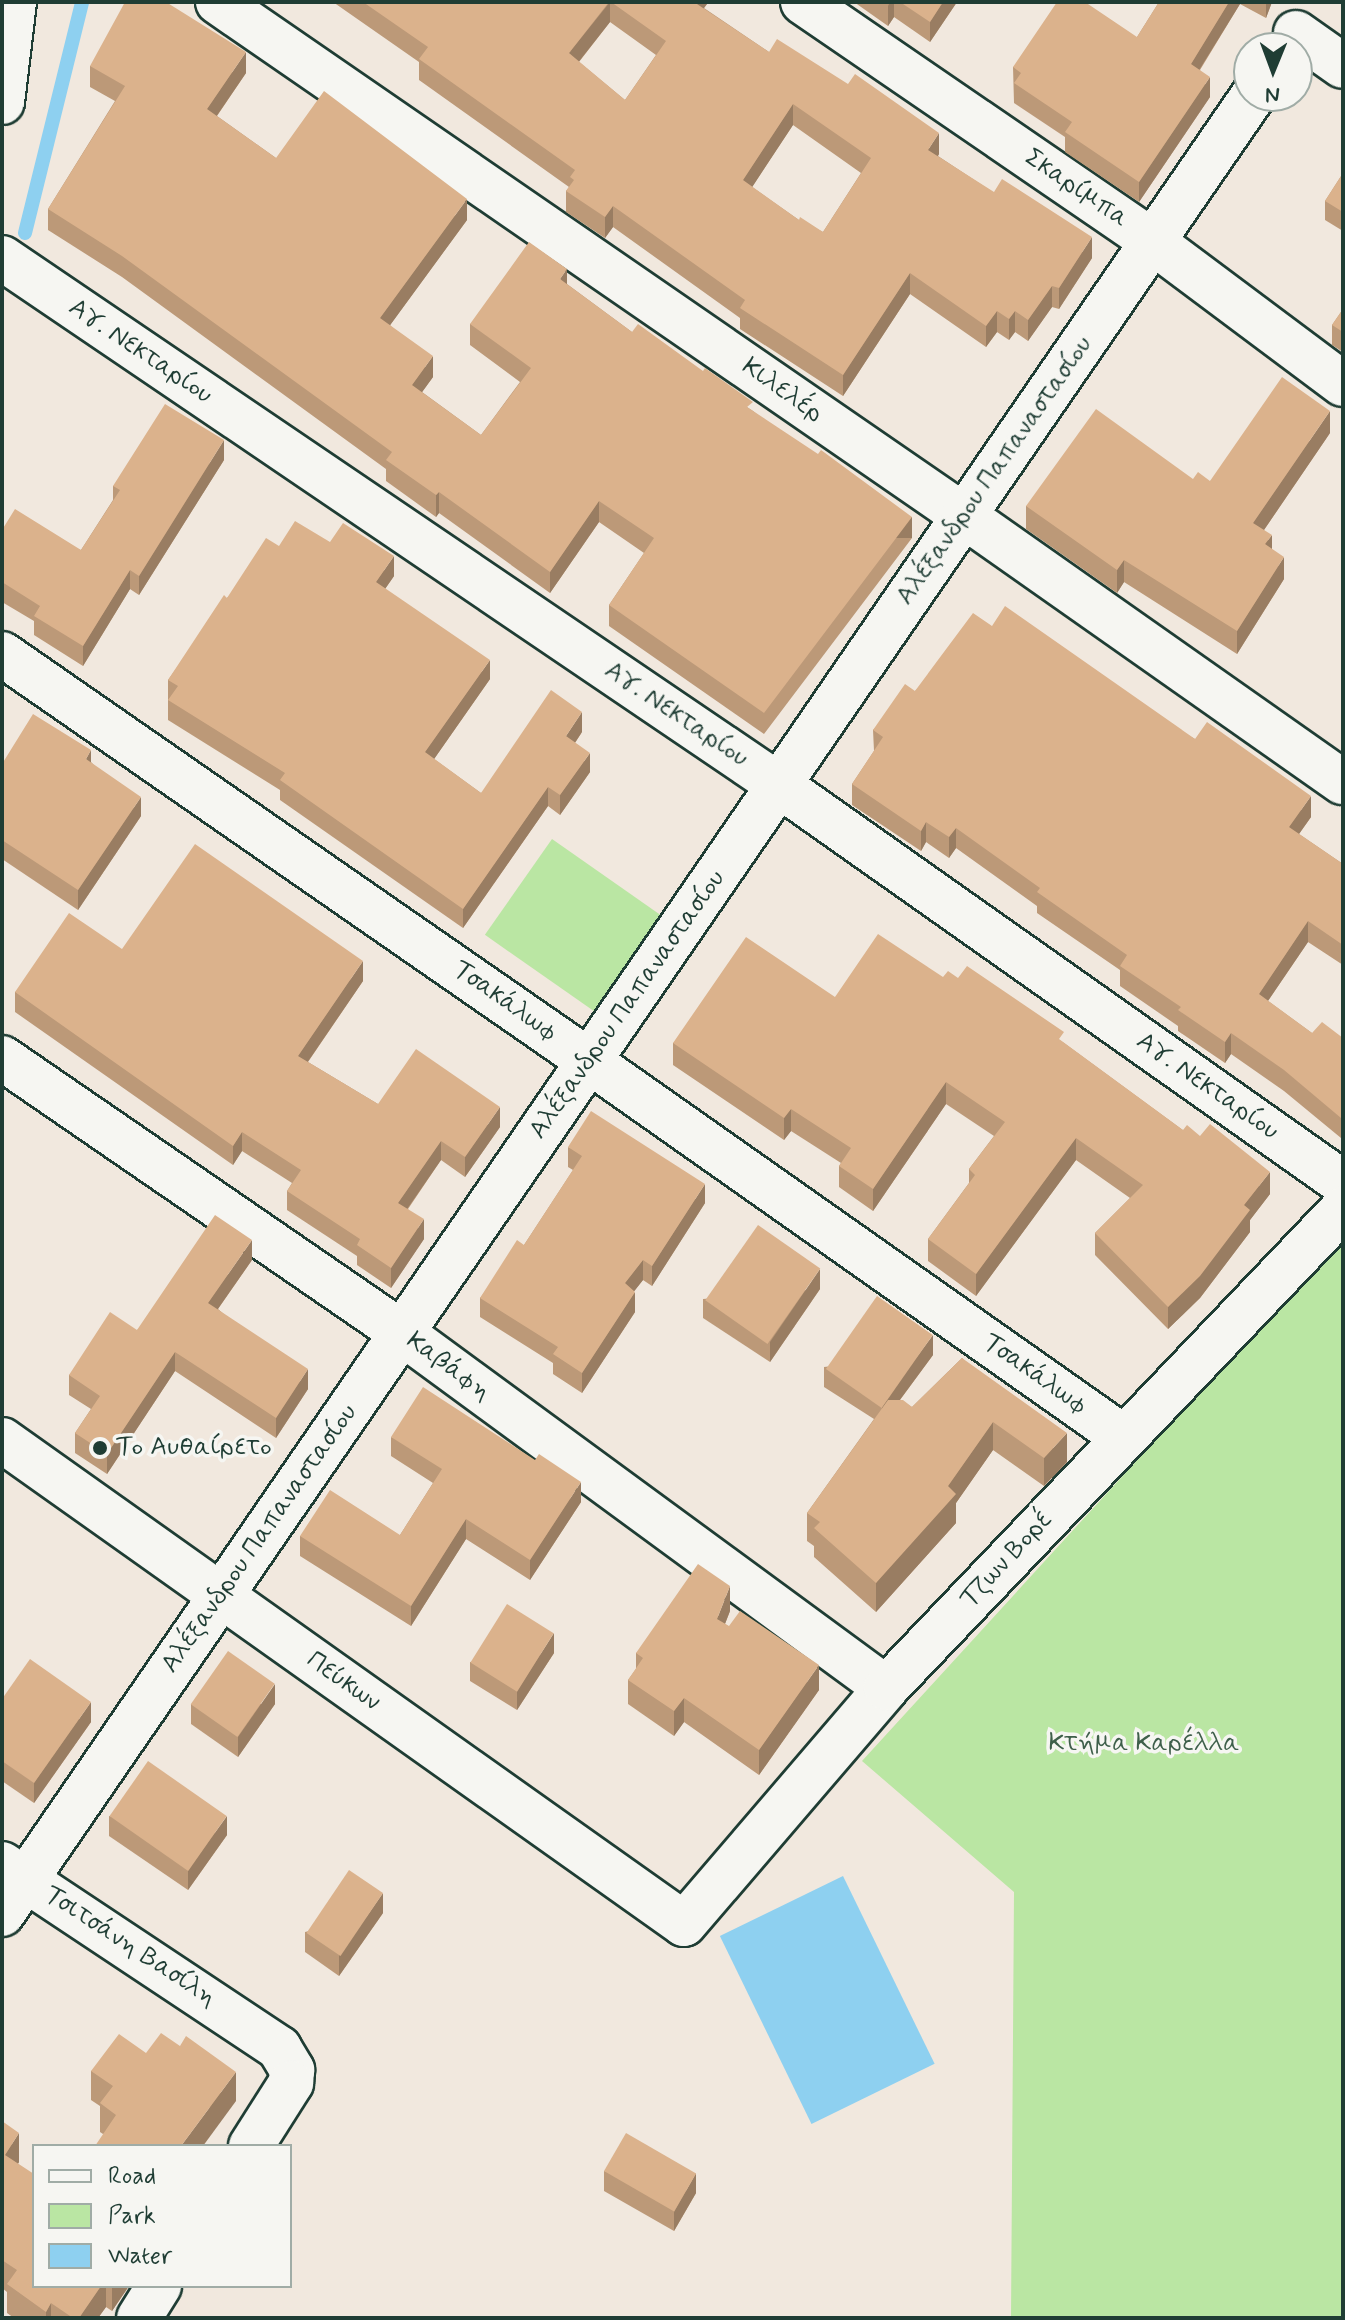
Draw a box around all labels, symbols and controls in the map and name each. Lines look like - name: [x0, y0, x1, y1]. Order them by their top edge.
- north arrow: [1233, 32, 1313, 112]
- text: N: [1265, 80, 1280, 108]
- street label: Σκαρίμπα: [1018, 143, 1134, 235]
- street label: Αγ. Νεκταρίου: [62, 292, 218, 412]
- street label: Αλέξανδρου Παπαναστασίου: [890, 331, 1100, 611]
- street label: Κιλελέρ: [735, 352, 829, 430]
- street label: Αγ. Νεκταρίου: [598, 655, 754, 775]
- street label: Αλέξανδρου Παπαναστασίου: [523, 865, 733, 1145]
- street label: Τσακάλωφ: [447, 955, 563, 1049]
- street label: Αγ. Νεκταρίου: [1130, 1026, 1284, 1148]
- street label: Καβάφη: [400, 1326, 496, 1408]
- street label: Τσακάλωφ: [977, 1328, 1093, 1422]
- street label: Αλέξανδρου Παπαναστασίου: [155, 1399, 365, 1679]
- place label: Το Αυθαίρετο: [116, 1432, 272, 1464]
- marker: Το Αυθαίρετο: [91, 1439, 109, 1457]
- street label: Τζων Βορέ: [954, 1505, 1060, 1615]
- street label: Πεύκων: [300, 1645, 386, 1719]
- park label: Κτήμα Καρέλλα: [1048, 1728, 1240, 1760]
- street label: Τσιτσάνη Βασίλη: [38, 1880, 222, 2014]
- legend: [32, 2144, 292, 2288]
- text: Road: [108, 2161, 156, 2192]
- text: Park: [108, 2201, 156, 2232]
- text: Water: [108, 2241, 172, 2272]

